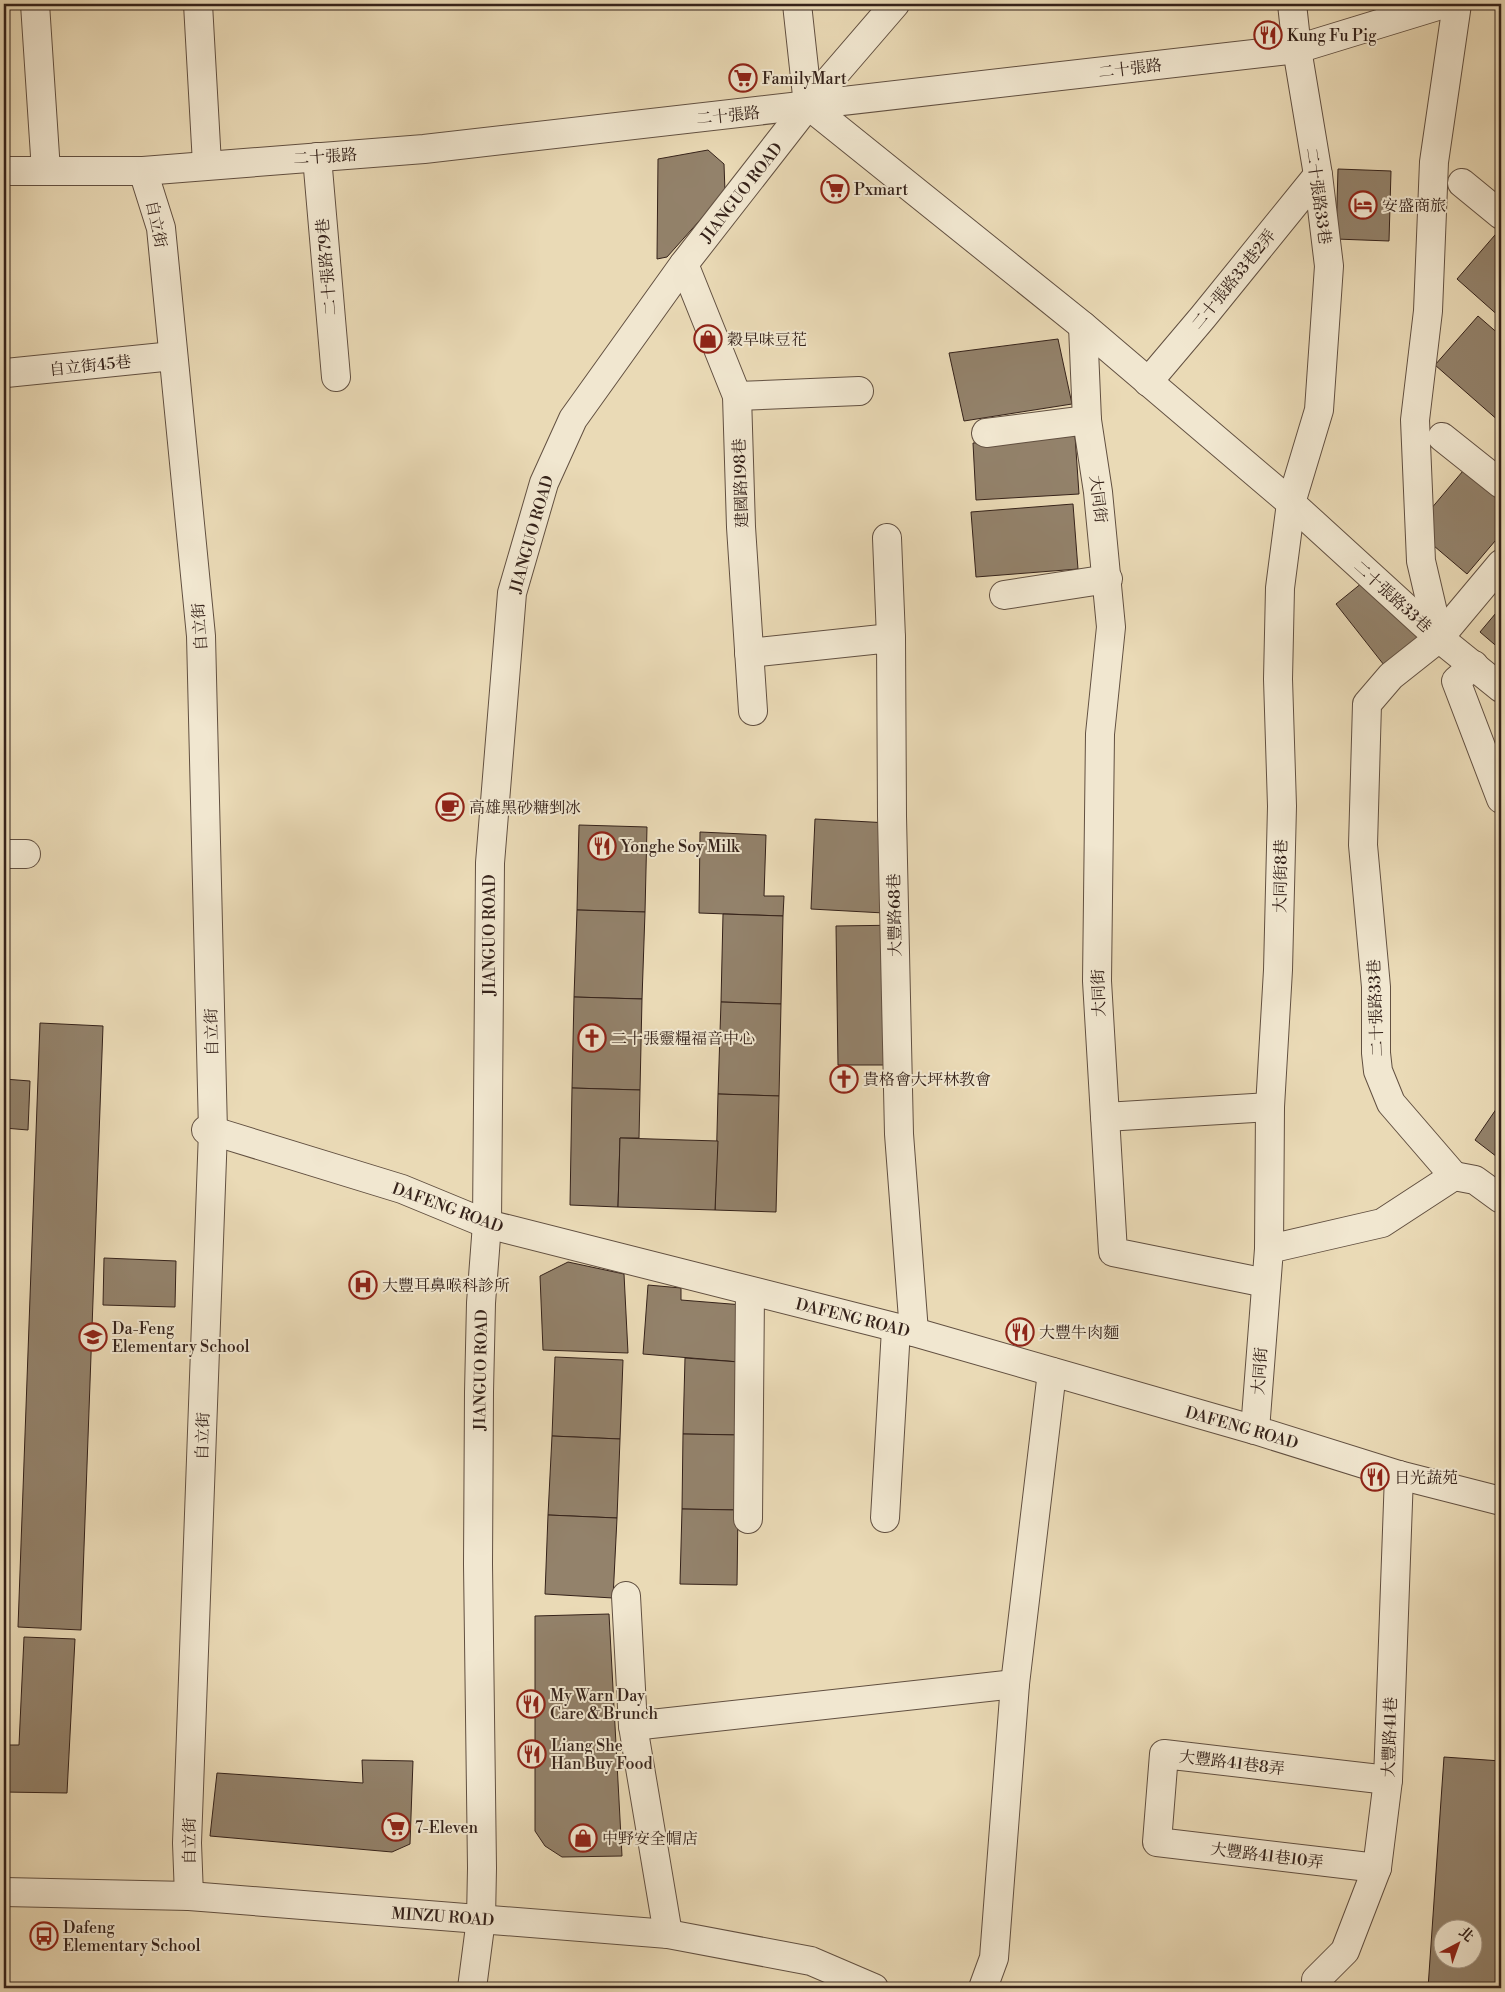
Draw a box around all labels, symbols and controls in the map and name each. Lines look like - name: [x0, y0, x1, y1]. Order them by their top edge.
- restaurant icon: Kung Fu Pig: [1253, 20, 1283, 50]
- place label: Kung Fu Pig: [1287, 26, 1377, 46]
- street label: 二十張路: [1097, 55, 1163, 83]
- supermarket icon: FamilyMart: [728, 63, 758, 93]
- place label: FamilyMart: [762, 69, 847, 89]
- street label: 二十張路: [695, 103, 761, 129]
- street label: JIANGUO ROAD: [696, 139, 787, 247]
- street label: 二十張路: [292, 145, 358, 169]
- street label: 二十張路33巷: [1301, 146, 1335, 246]
- supermarket icon: Pxmart: [820, 174, 850, 204]
- place label: Pxmart: [854, 180, 909, 200]
- hotel icon: 安盛商旅: [1348, 190, 1378, 220]
- place label: 安盛商旅: [1382, 196, 1446, 216]
- street label: 自立街: [141, 199, 171, 250]
- street label: 二十張路79巷: [313, 217, 341, 316]
- street label: 二十張路33巷2弄: [1187, 226, 1280, 334]
- shop icon: 穀早味豆花: [693, 324, 723, 354]
- place label: 穀早味豆花: [727, 330, 807, 350]
- street label: 自立街45巷: [48, 352, 132, 380]
- street label: 建國路198巷: [729, 438, 753, 528]
- street label: JIANGUO ROAD: [505, 473, 558, 596]
- street label: 大同街: [1085, 474, 1111, 524]
- street label: 二十張路33巷: [1349, 557, 1435, 637]
- street label: 自立街: [188, 602, 212, 652]
- cafe icon: 高雄黑砂糖剉冰: [435, 792, 465, 822]
- place label: 高雄黑砂糖剉冰: [469, 798, 581, 818]
- restaurant icon: Yonghe Soy Milk: [587, 831, 617, 861]
- place label: Yonghe Soy Milk: [620, 837, 741, 857]
- street label: 大同街8巷: [1270, 839, 1292, 913]
- street label: 大豐路68巷: [884, 873, 906, 957]
- street label: JIANGUO ROAD: [480, 874, 500, 997]
- street label: 二十張路33巷: [1364, 959, 1388, 1057]
- street label: 大同街: [1088, 969, 1110, 1017]
- street label: 自立街: [202, 1008, 222, 1056]
- church icon: 二十張靈糧福音中心: [577, 1023, 607, 1053]
- place label: 二十張靈糧福音中心: [611, 1029, 755, 1049]
- church icon: 貴格會大坪林教會: [829, 1064, 859, 1094]
- place label: 貴格會大坪林教會: [863, 1070, 991, 1090]
- street label: DAFENG ROAD: [389, 1179, 506, 1237]
- hospital icon: 大豐耳鼻喉科診所: [348, 1270, 378, 1300]
- place label: 大豐耳鼻喉科診所: [382, 1276, 510, 1296]
- street label: DAFENG ROAD: [794, 1294, 912, 1342]
- street label: JIANGUO ROAD: [470, 1309, 492, 1432]
- restaurant icon: 大豐牛肉麵: [1005, 1317, 1035, 1347]
- place label: Da-Feng Elementary School: [112, 1319, 250, 1357]
- school or university icon: Da-Feng Elementary School: [78, 1322, 108, 1352]
- place label: 大豐牛肉麵: [1039, 1323, 1119, 1343]
- street label: 大同街: [1248, 1346, 1272, 1396]
- street label: DAFENG ROAD: [1183, 1402, 1301, 1454]
- street label: 自立街: [192, 1412, 214, 1460]
- restaurant icon: 日光蔬苑: [1360, 1462, 1390, 1492]
- place label: 日光蔬苑: [1394, 1468, 1458, 1488]
- place label: My Warn Day Care & Brunch: [550, 1686, 659, 1724]
- restaurant icon: My Warn Day Care & Brunch: [516, 1689, 546, 1719]
- street label: 大豐路41巷: [1379, 1696, 1401, 1778]
- place label: Liang She Han Buy Food: [551, 1736, 653, 1774]
- restaurant icon: Liang She Han Buy Food: [517, 1739, 547, 1769]
- street label: 大豐路41巷8弄: [1178, 1747, 1286, 1779]
- supermarket icon: 7-Eleven: [381, 1812, 411, 1842]
- street label: 自立街: [180, 1817, 200, 1865]
- place label: 7-Eleven: [415, 1818, 478, 1838]
- shop icon: 中野安全帽店: [568, 1823, 598, 1853]
- place label: 中野安全帽店: [602, 1829, 698, 1849]
- street label: 大豐路41巷10弄: [1209, 1839, 1324, 1873]
- street label: MINZU ROAD: [391, 1903, 495, 1931]
- place label: Dafeng Elementary School: [63, 1918, 201, 1956]
- north arrow: [1432, 1920, 1482, 1970]
- bus stop icon: Dafeng Elementary School: [29, 1921, 59, 1951]
- text: 北: [1455, 1924, 1477, 1946]

